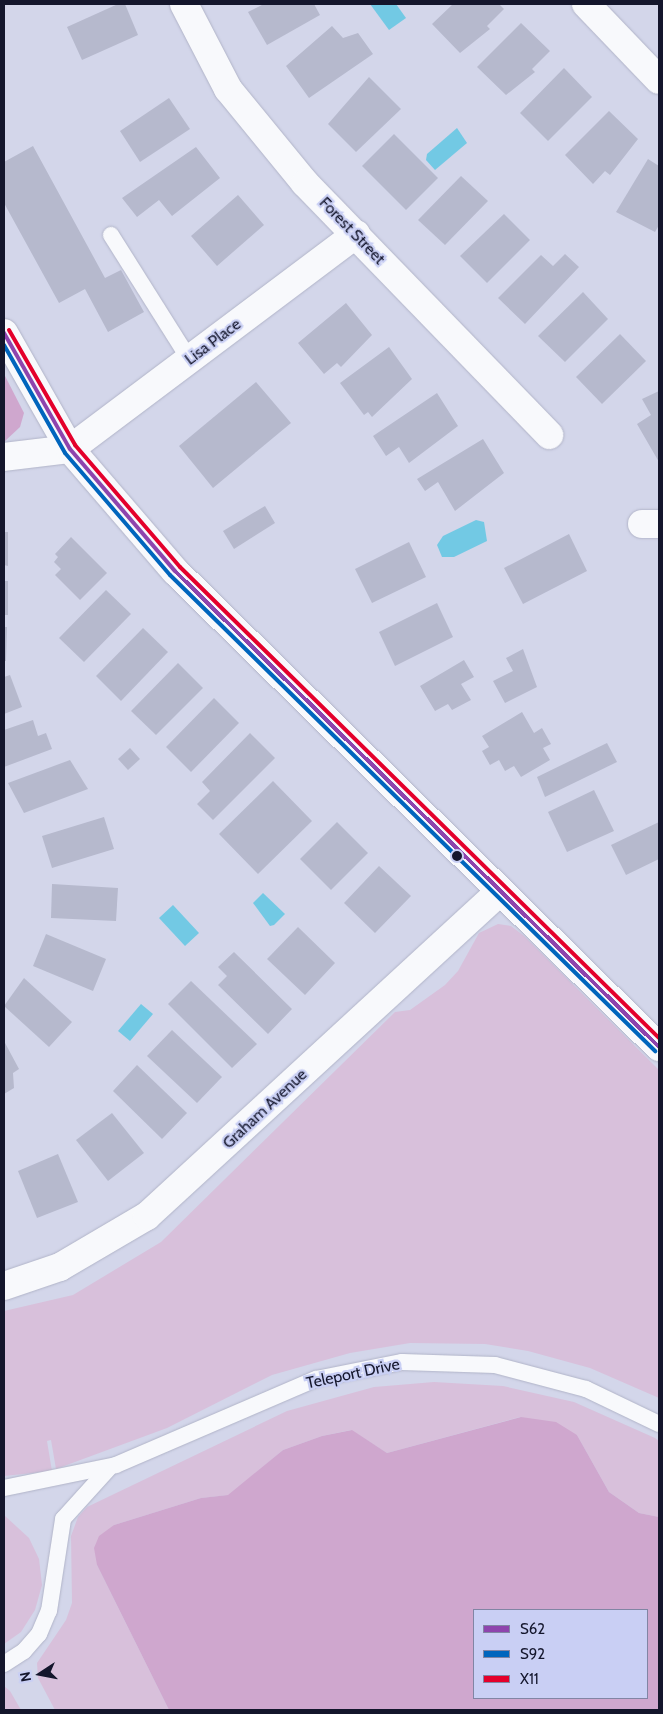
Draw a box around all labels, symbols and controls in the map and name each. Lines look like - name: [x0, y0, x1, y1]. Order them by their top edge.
- street label: Forest Street: [315, 193, 389, 269]
- street label: Lisa Place: [181, 315, 245, 369]
- unlabelled marker: [452, 851, 462, 861]
- street label: Graham Avenue: [219, 1065, 311, 1153]
- street label: Teleport Drive: [305, 1355, 401, 1393]
- legend: [473, 1609, 648, 1699]
- text: S62: [520, 1620, 545, 1638]
- text: S92: [520, 1645, 545, 1663]
- north arrow: [15, 1649, 65, 1699]
- text: N: [15, 1670, 35, 1683]
- text: X11: [520, 1670, 539, 1688]

